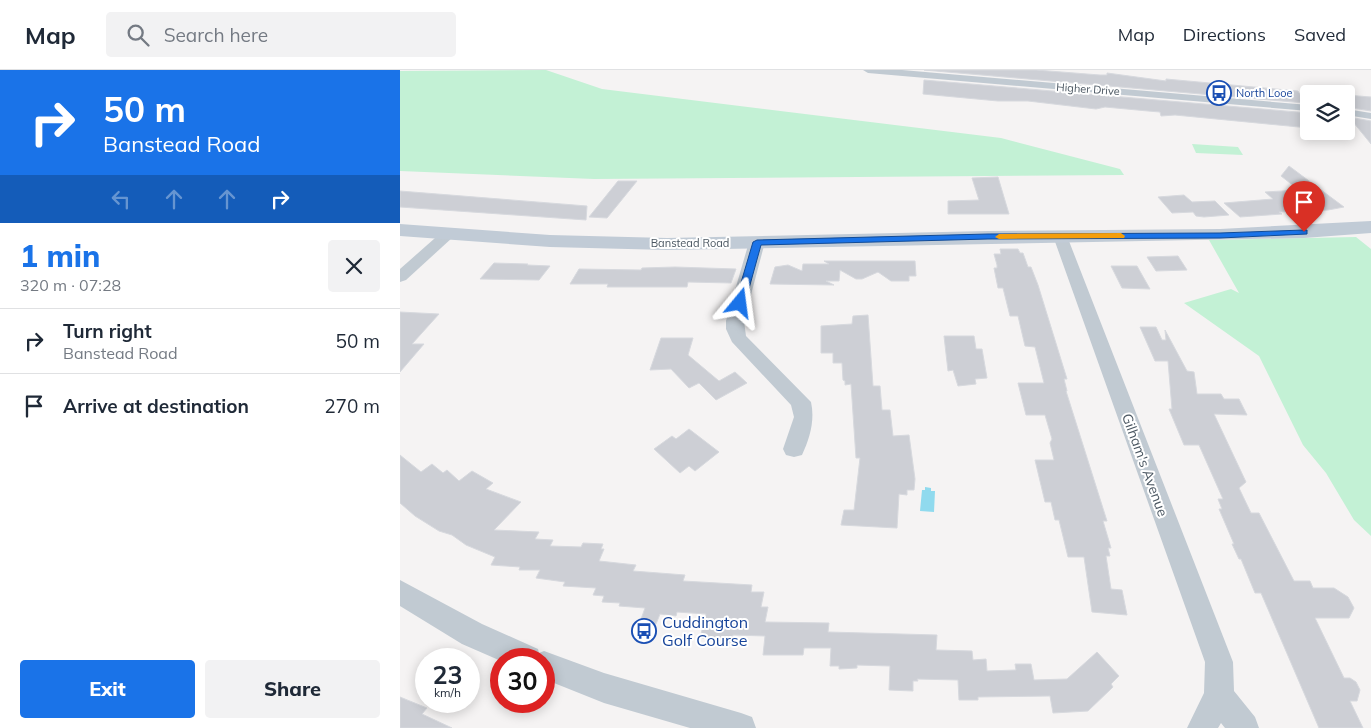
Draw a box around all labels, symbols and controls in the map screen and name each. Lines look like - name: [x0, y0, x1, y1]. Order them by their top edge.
- search box: [106, 12, 456, 57]
- text: Map: [25, 20, 76, 50]
- icon: search: [124, 21, 152, 49]
- text: Search here: [164, 23, 268, 47]
- text: Map: [1118, 23, 1155, 46]
- text: Directions: [1183, 23, 1266, 46]
- text: Saved: [1294, 23, 1346, 46]
- street label: Higher Drive: [1056, 80, 1120, 98]
- bus stop icon: North Looe: [1206, 80, 1232, 106]
- map controls: [1300, 85, 1355, 140]
- button: layers: [1300, 85, 1355, 140]
- place label: North Looe: [1236, 86, 1292, 100]
- text: 50 m: [103, 87, 186, 131]
- icon: right: [20, 90, 85, 155]
- text: Banstead Road: [103, 130, 261, 158]
- pin: [1283, 181, 1325, 232]
- icon: left: [107, 185, 135, 213]
- icon: ahead: [160, 185, 188, 213]
- icon: ahead: [213, 185, 241, 213]
- icon: right: [266, 185, 294, 213]
- icon: arrive: [1290, 188, 1318, 216]
- street label: Banstead Road: [651, 236, 729, 250]
- text: 1 min: [20, 237, 100, 275]
- button: close: [328, 240, 380, 292]
- text: 320 m · 07:28: [20, 275, 121, 295]
- position arrow: [713, 276, 765, 328]
- text: Turn right: [63, 319, 152, 343]
- icon: right: [20, 327, 48, 355]
- text: 50 m: [336, 329, 380, 353]
- text: Banstead Road: [63, 343, 178, 363]
- icon: arrive: [20, 392, 48, 420]
- text: Arrive at destination: [63, 394, 249, 418]
- text: 270 m: [324, 394, 380, 418]
- street label: Gilham's Avenue: [1118, 411, 1172, 519]
- place label: Cuddington Golf Course: [662, 612, 748, 650]
- bus stop icon: Cuddington Golf Course: [631, 618, 657, 644]
- speed limit sign: 30: [490, 648, 555, 713]
- text: 23: [432, 659, 463, 690]
- button: Exit: [20, 660, 195, 718]
- button: Share: [205, 660, 380, 718]
- text: km/h: [434, 685, 461, 700]

